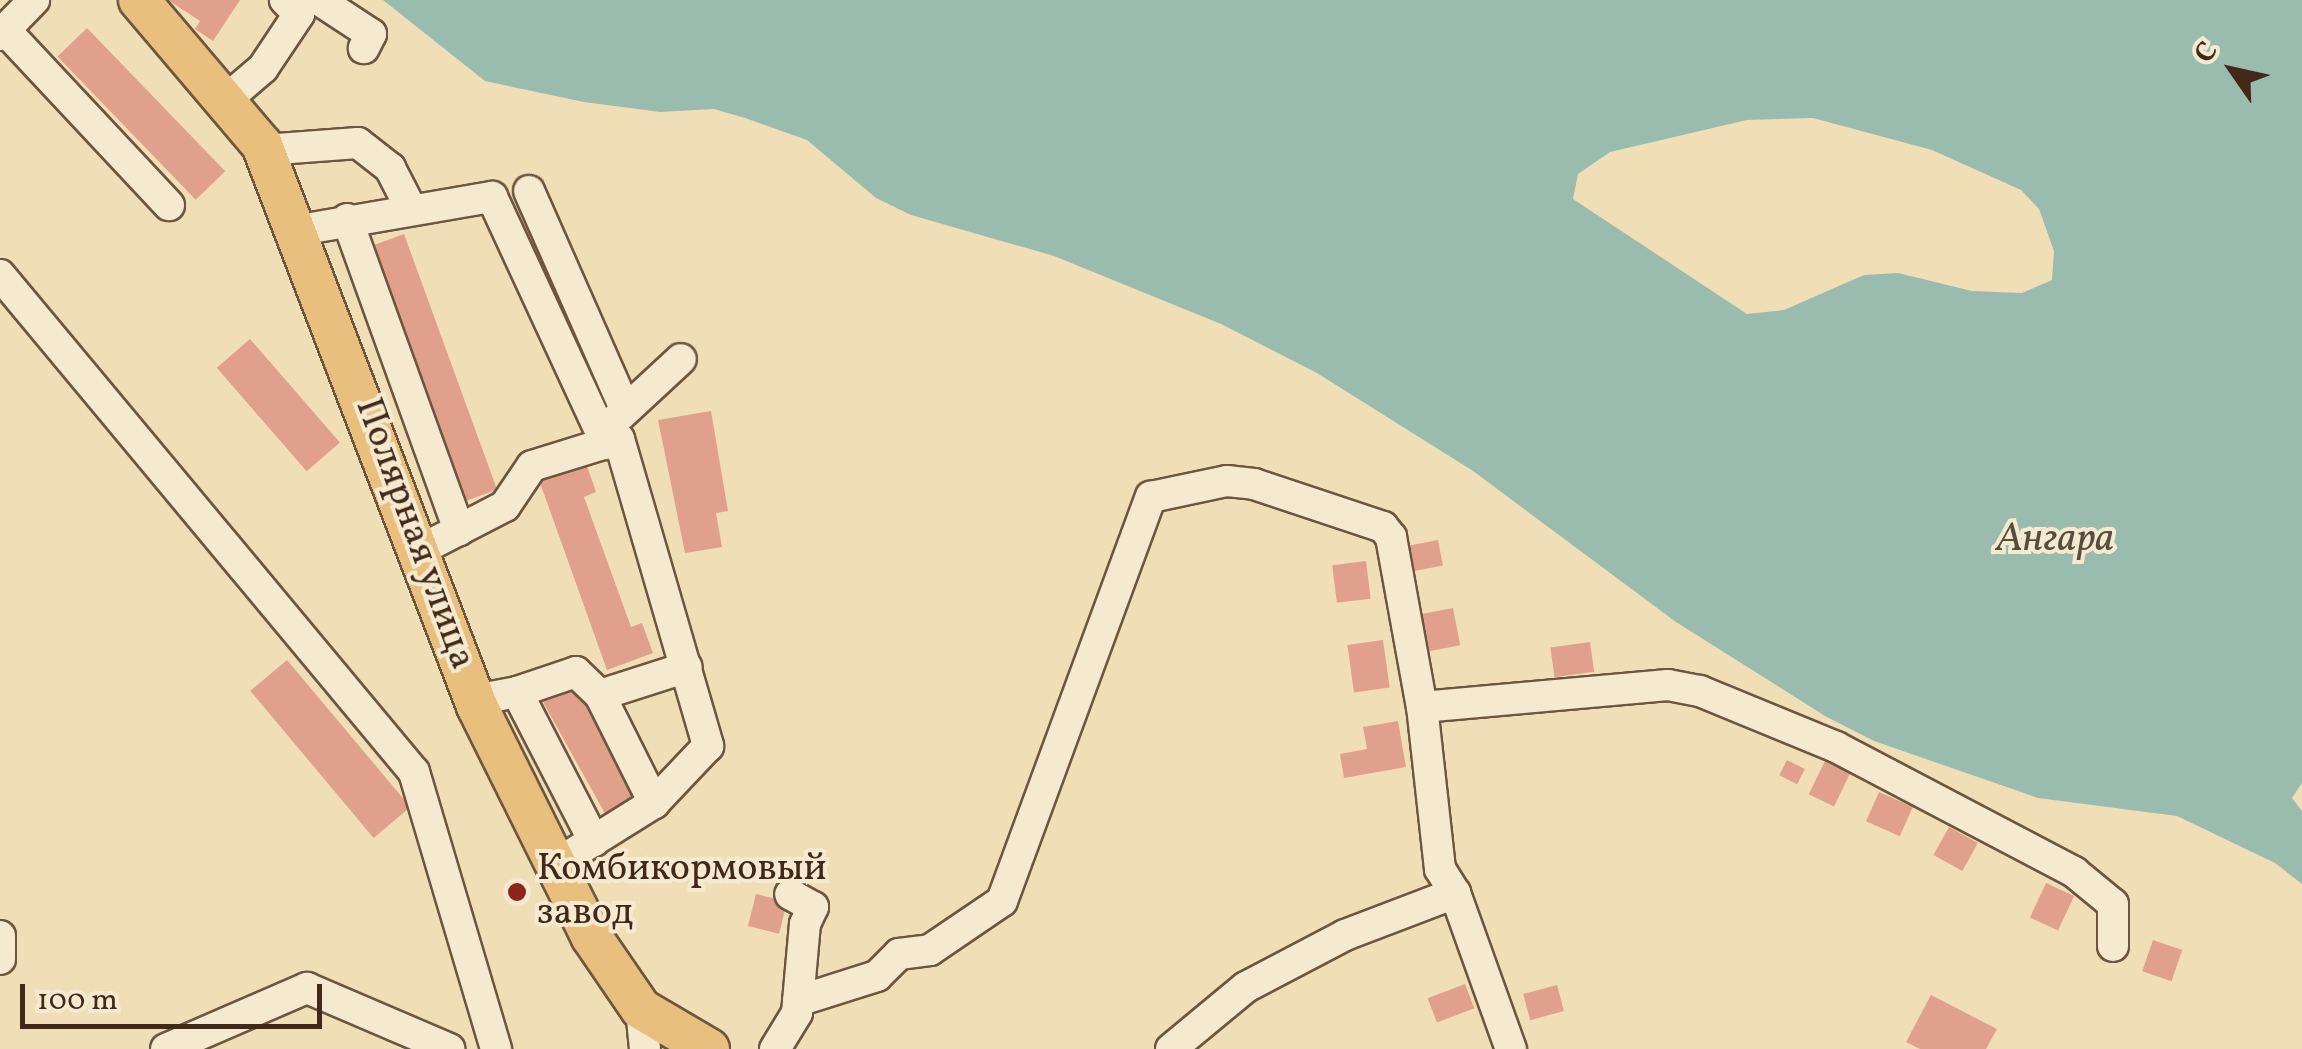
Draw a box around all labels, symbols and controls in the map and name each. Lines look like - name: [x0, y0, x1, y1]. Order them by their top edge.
- north arrow: [2182, 20, 2282, 120]
- text: С: [2186, 35, 2228, 71]
- street label: Полярная улица: [344, 392, 484, 676]
- water label: Ангара: [1996, 516, 2114, 564]
- place label: Комбикормовый завод: [537, 847, 827, 936]
- marker: Комбикормовый завод: [506, 881, 528, 903]
- scale bar: [25, 964, 328, 1026]
- text: 100 m: [37, 980, 118, 1022]

